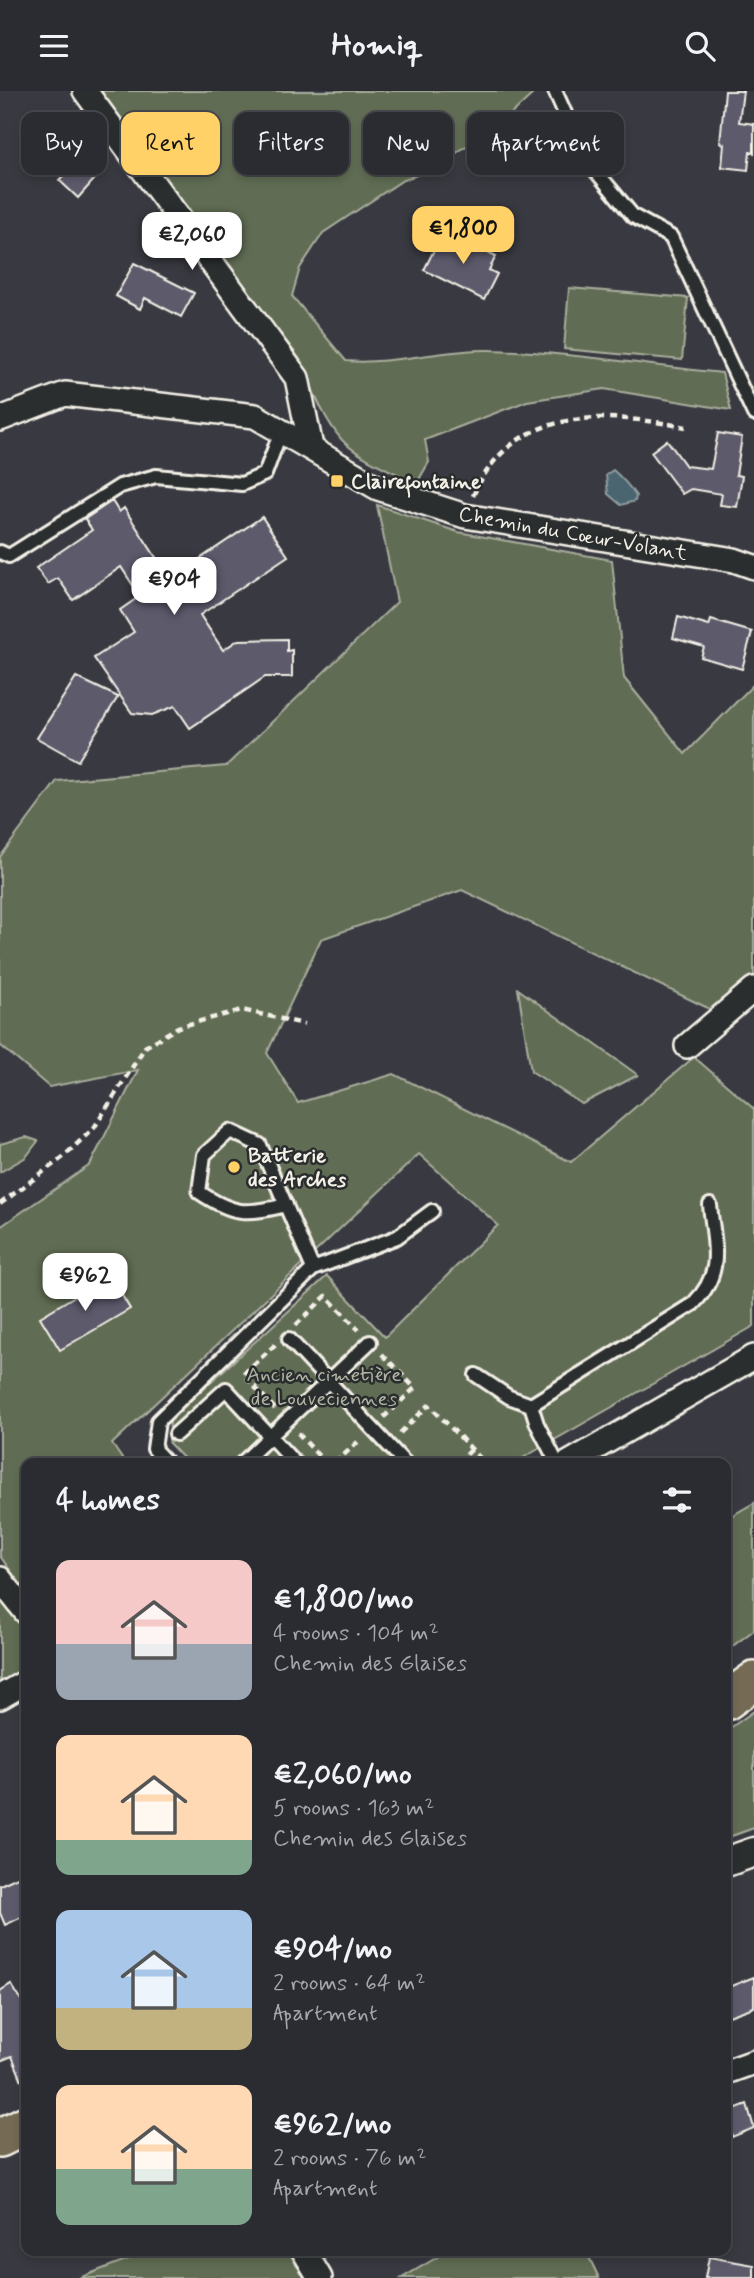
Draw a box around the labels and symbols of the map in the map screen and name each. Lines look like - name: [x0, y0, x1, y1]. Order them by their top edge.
- pin: €1,800: [406, 207, 520, 266]
- pin: €2,060: [135, 213, 249, 272]
- place label: Clairefontaine: [351, 468, 481, 498]
- marker: Clairefontaine: [329, 473, 345, 489]
- street label: Chemin du Cœur-Volant: [456, 500, 690, 568]
- pin: €904: [133, 557, 215, 617]
- place label: Batterie des Arches: [248, 1142, 347, 1194]
- marker: Batterie des Arches: [226, 1159, 242, 1175]
- pin: €962: [44, 1253, 126, 1313]
- park label: Ancien cimetière de Louveciennes: [246, 1361, 402, 1413]

